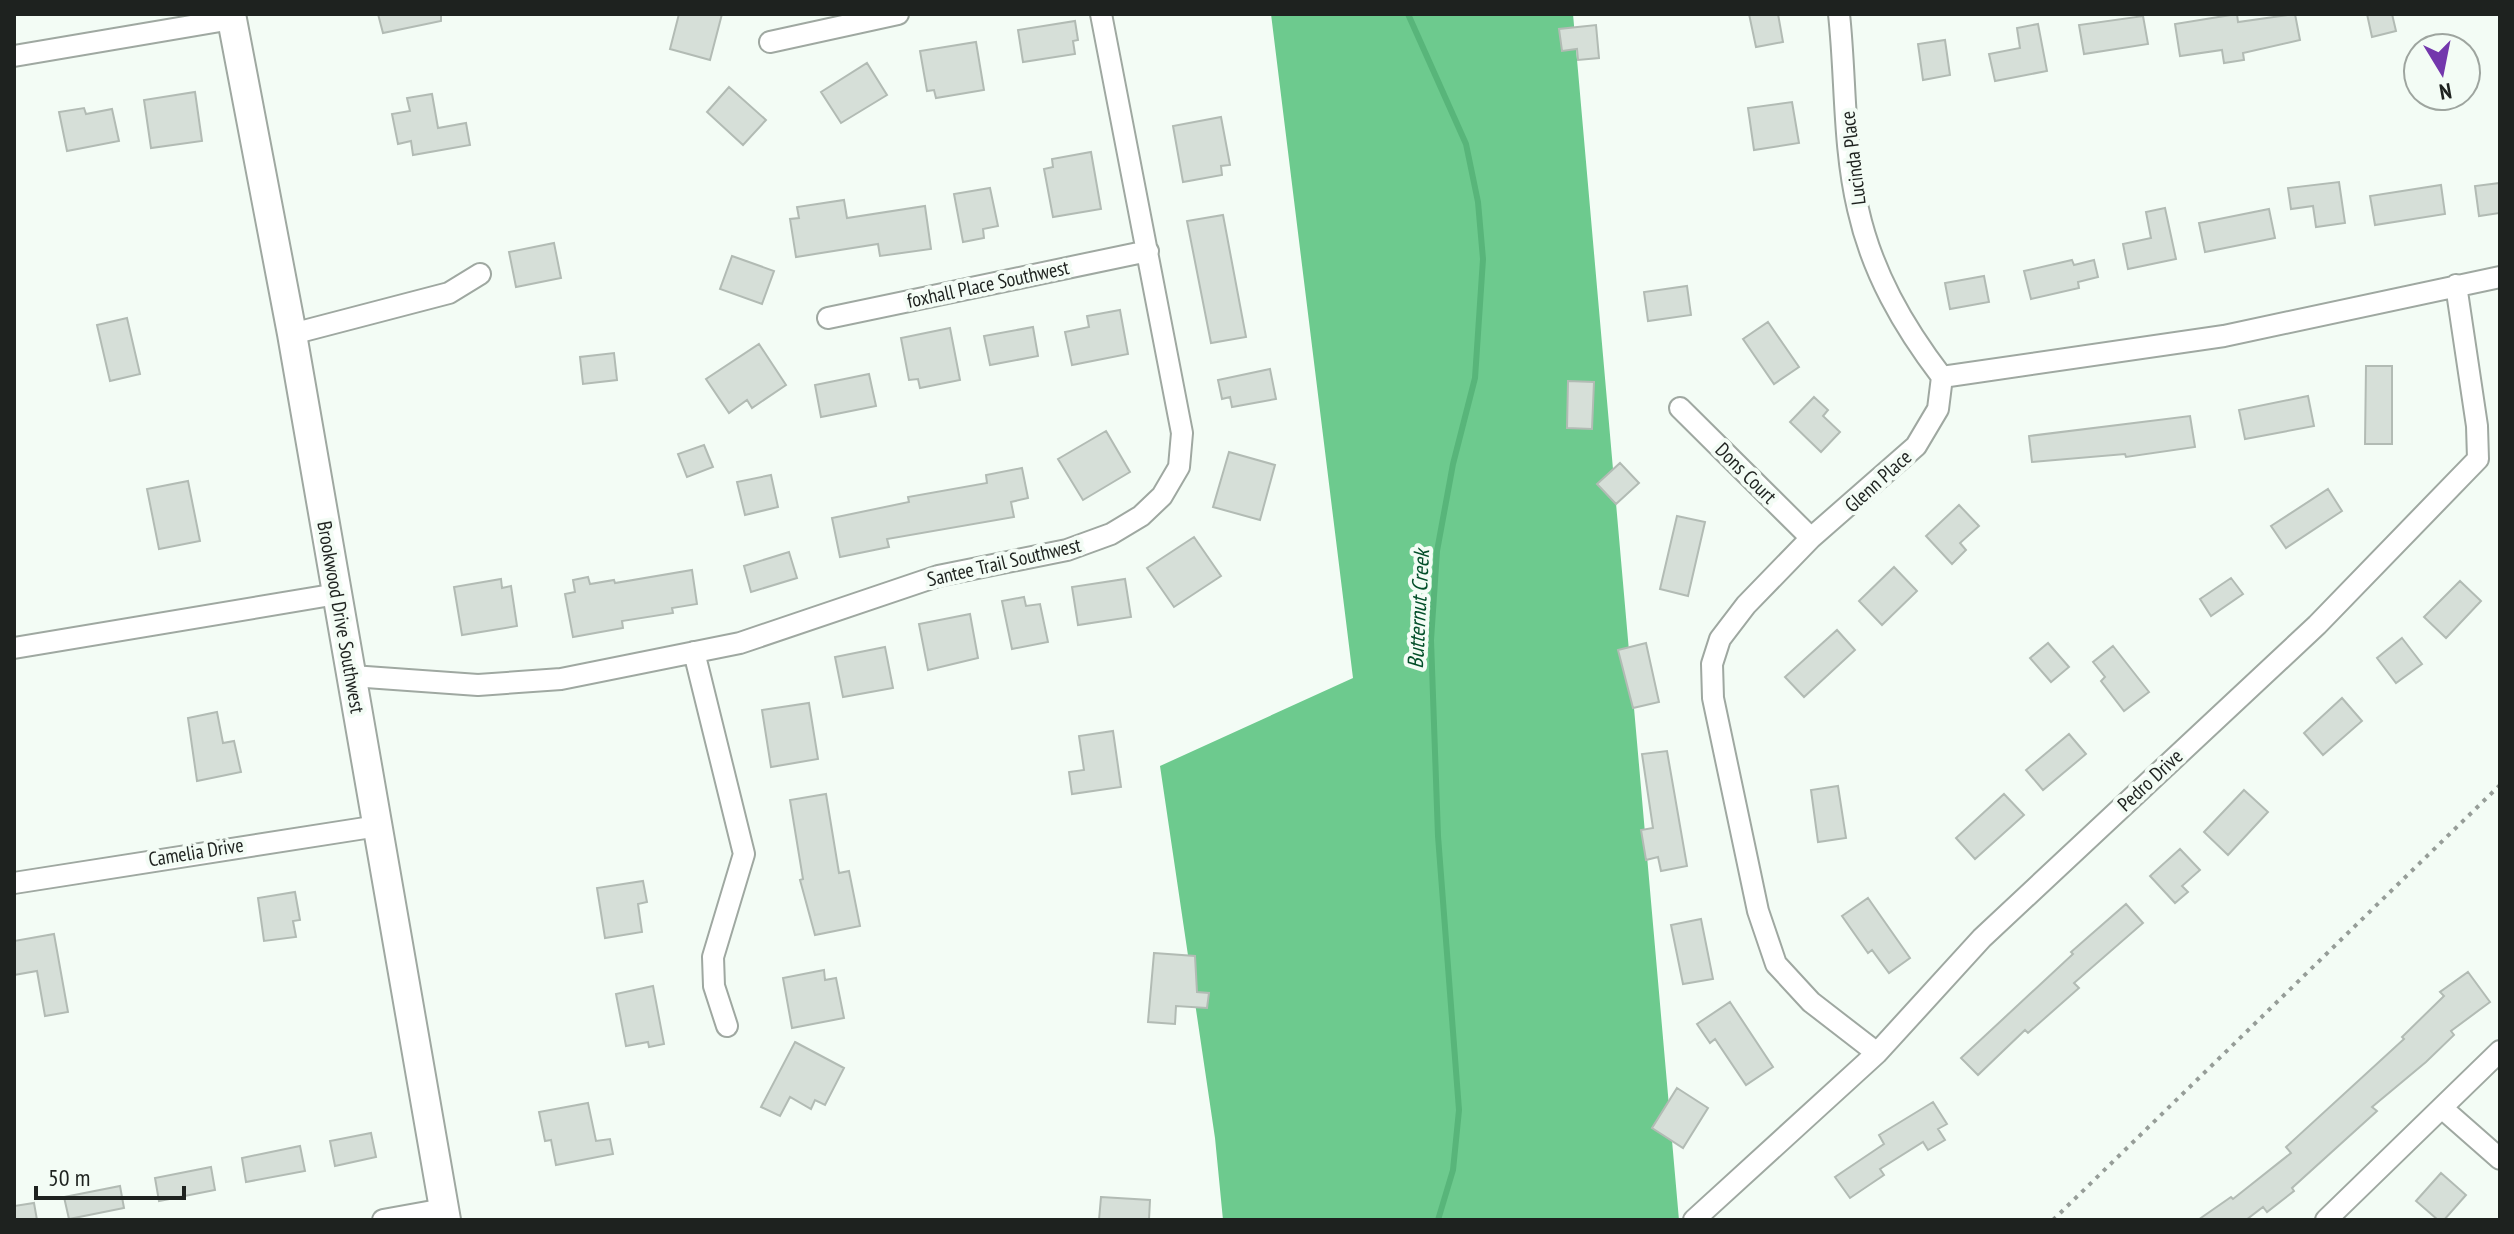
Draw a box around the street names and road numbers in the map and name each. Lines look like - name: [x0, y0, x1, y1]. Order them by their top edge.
- street label: Lucinda Place: [1834, 109, 1872, 207]
- street label: foxhall Place Southwest: [905, 254, 1072, 314]
- street label: Dons Court: [1710, 437, 1783, 510]
- street label: Glenn Place: [1839, 444, 1917, 518]
- street label: Brookwood Drive Southwest: [311, 519, 371, 716]
- street label: Santee Trail Southwest: [925, 532, 1084, 592]
- street label: Pedro Drive: [2112, 743, 2188, 817]
- street label: Camelia Drive: [147, 832, 245, 872]

